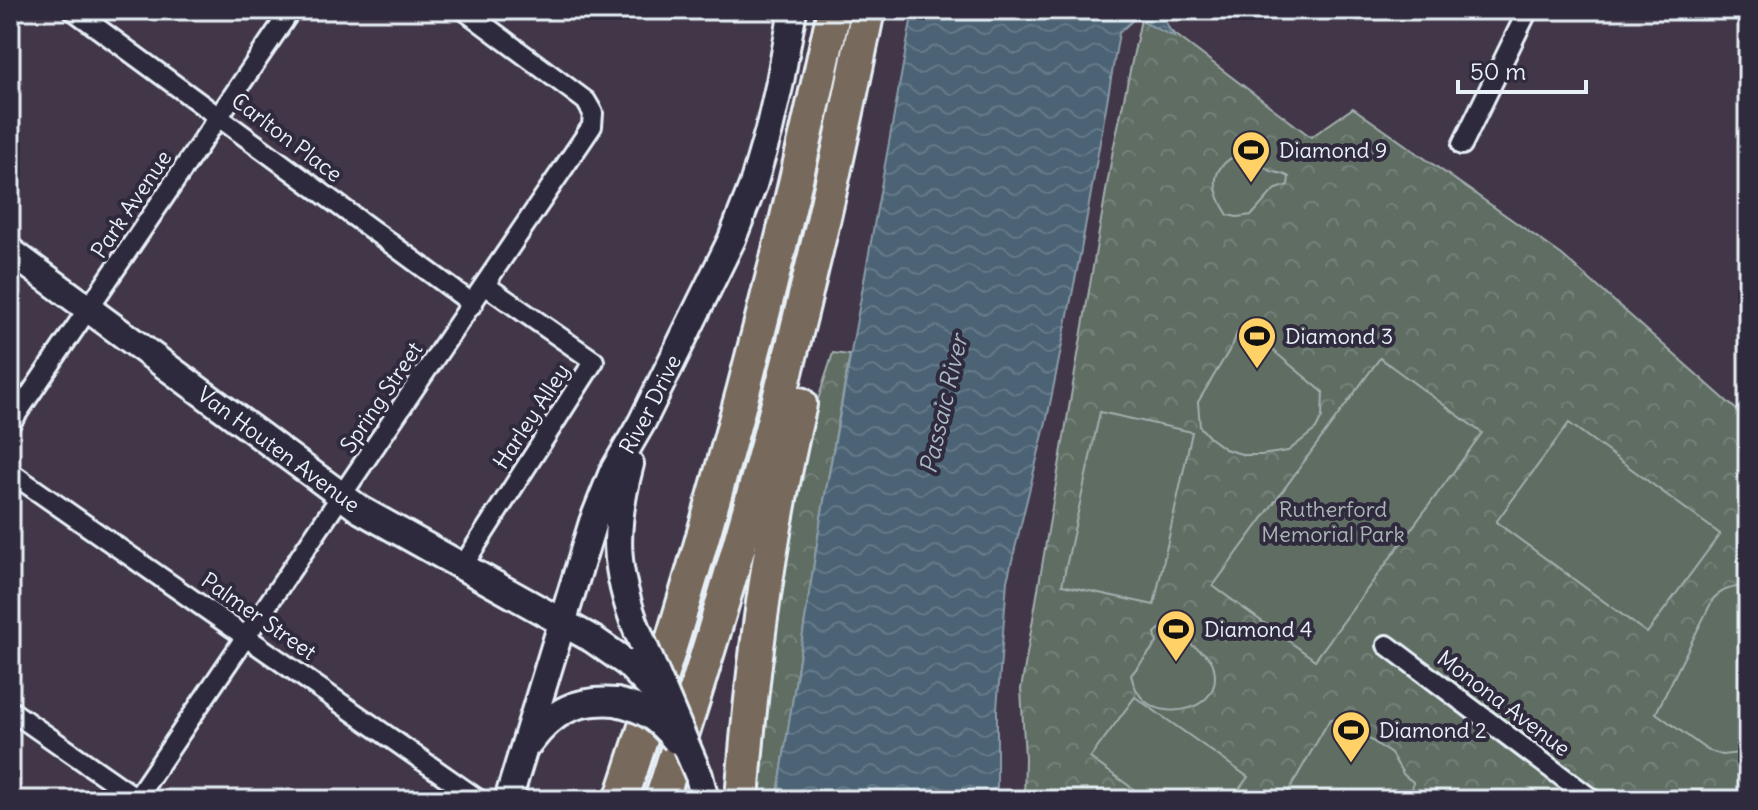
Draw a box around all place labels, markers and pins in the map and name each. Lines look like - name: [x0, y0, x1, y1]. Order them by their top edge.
- sports icon: Diamond 9: [1230, 129, 1272, 184]
- place label: Diamond 9: [1279, 136, 1387, 164]
- sports icon: Diamond 3: [1236, 315, 1278, 370]
- place label: Diamond 3: [1285, 322, 1393, 350]
- sports icon: Diamond 4: [1155, 608, 1197, 663]
- place label: Diamond 4: [1204, 615, 1312, 643]
- sports icon: Diamond 2: [1330, 709, 1372, 764]
- place label: Diamond 2: [1379, 716, 1487, 744]

